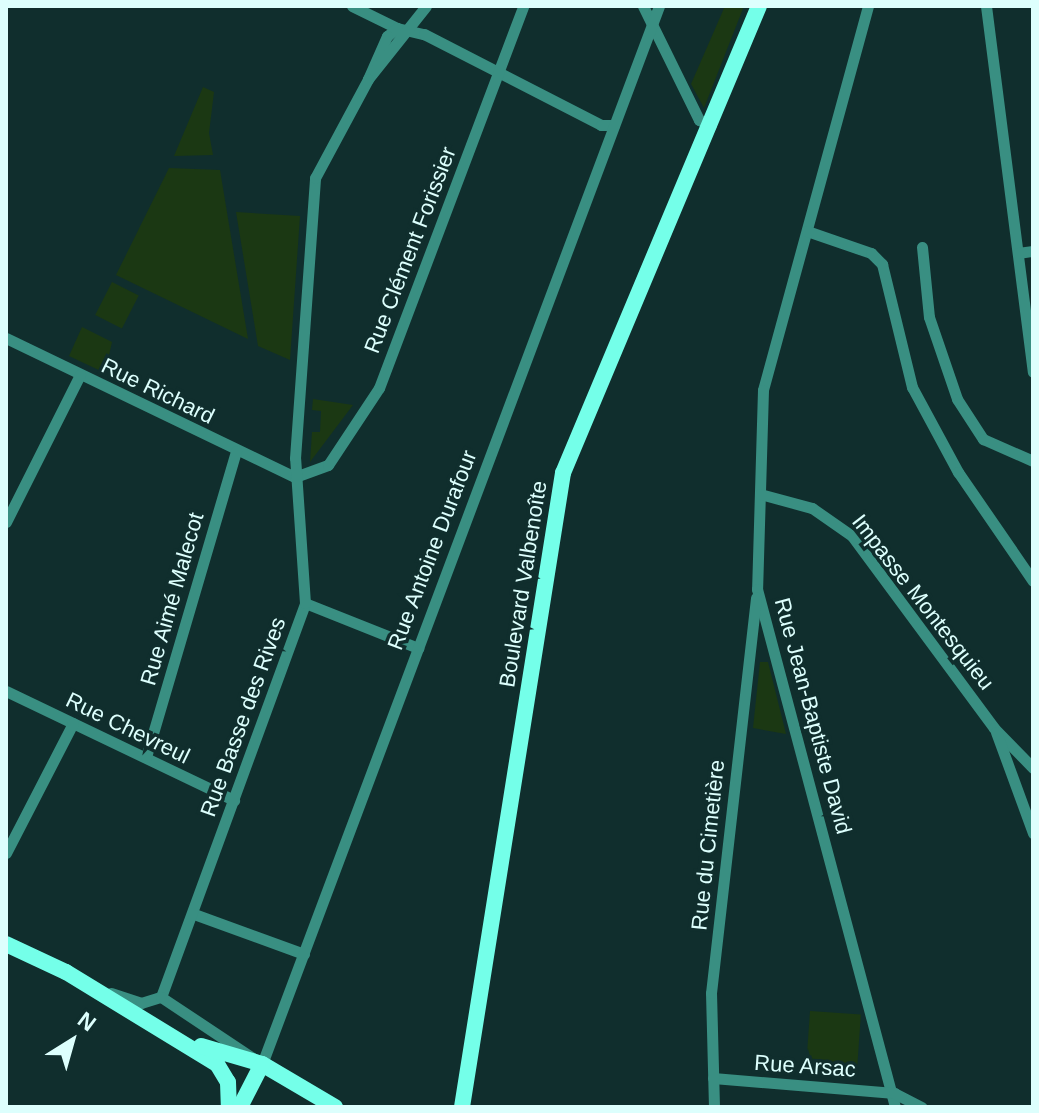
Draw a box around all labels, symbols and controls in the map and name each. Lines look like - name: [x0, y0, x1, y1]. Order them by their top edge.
- street label: Rue Clément Forissier: [358, 143, 462, 357]
- street label: Rue Richard: [97, 352, 219, 430]
- street label: Rue Antoine Durafour: [382, 446, 482, 654]
- street label: Boulevard Valbenoîte: [494, 479, 552, 689]
- street label: Rue Aimé Malecot: [135, 509, 209, 689]
- street label: Impasse Montesquieu: [846, 509, 1000, 695]
- street label: Rue Jean-Baptiste David: [769, 595, 857, 837]
- street label: Rue Basse des Rives: [195, 614, 291, 820]
- street label: Rue Chevreul: [62, 687, 194, 769]
- street label: Rue du Cimetière: [686, 758, 730, 932]
- north arrow: [32, 1001, 112, 1081]
- text: N: [73, 1007, 101, 1036]
- street label: Rue Arsac: [753, 1049, 857, 1083]

